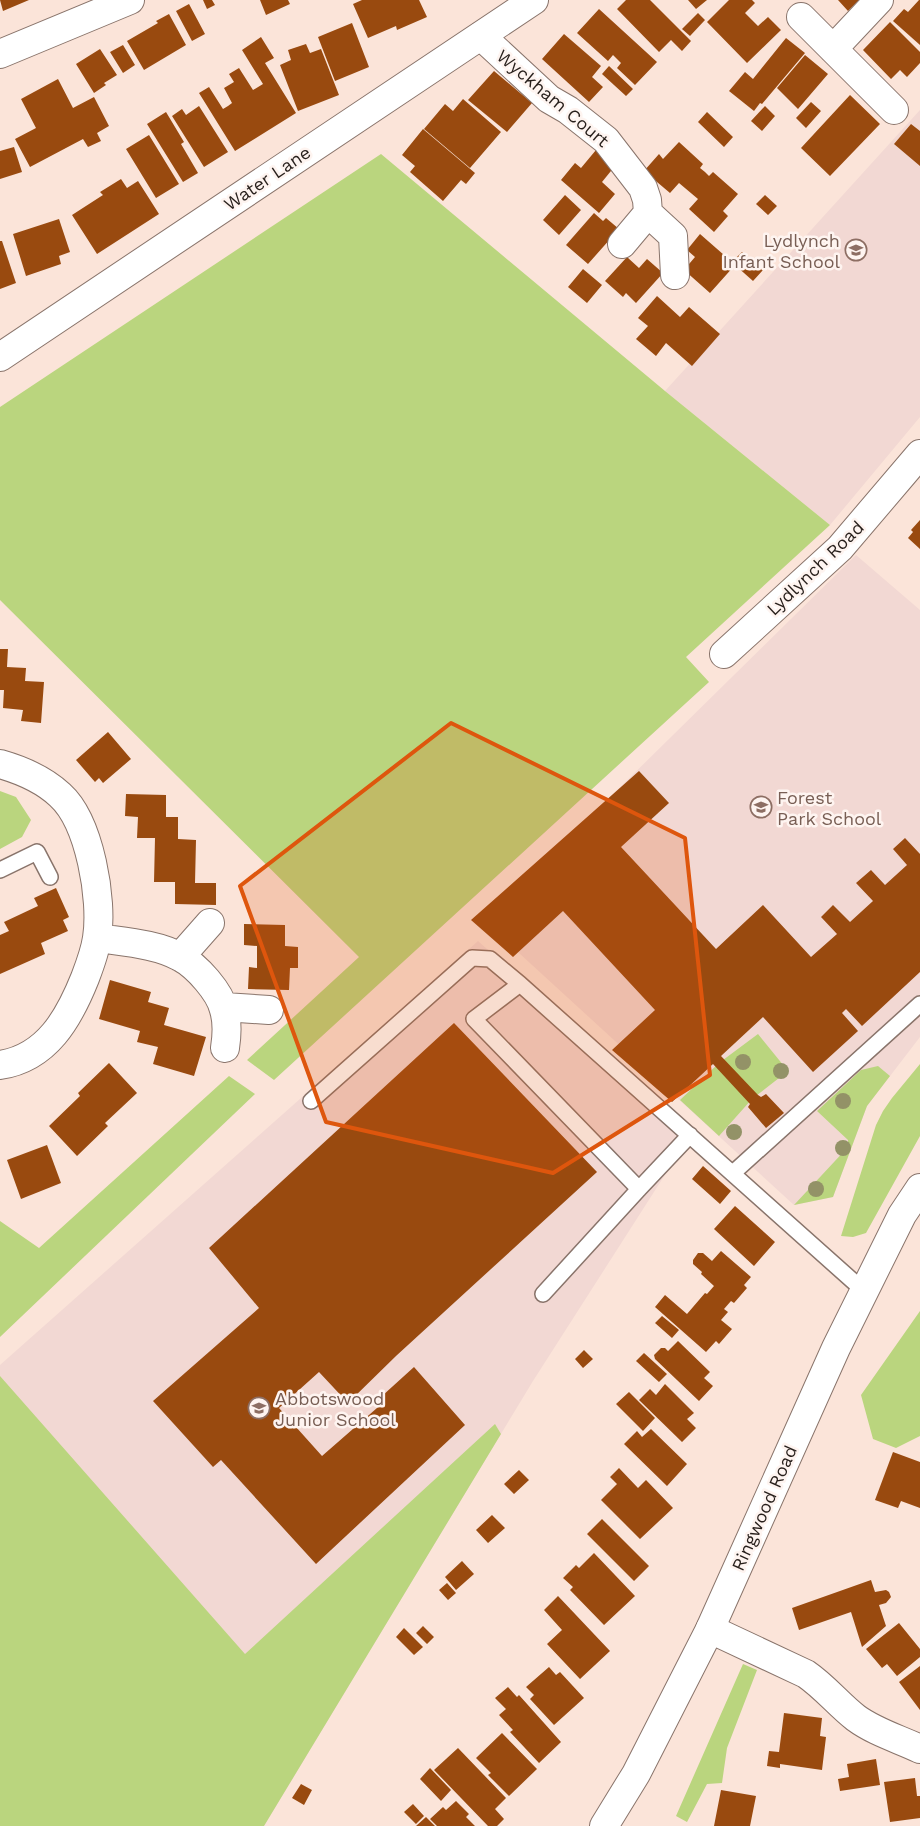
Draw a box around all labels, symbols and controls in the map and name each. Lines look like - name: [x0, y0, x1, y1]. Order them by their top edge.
- street label: Wyckham Court: [493, 45, 614, 151]
- street label: Water Lane: [220, 141, 314, 215]
- place label: Lydlynch Infant School: [722, 230, 840, 272]
- school or university icon: Lydlynch Infant School: [844, 238, 868, 262]
- street label: Lydlynch Road: [762, 517, 868, 619]
- place label: Forest Park School: [777, 787, 882, 829]
- school or university icon: Forest Park School: [749, 795, 773, 819]
- place label: Abbotswood Junior School: [275, 1388, 396, 1430]
- school or university icon: Abbotswood Junior School: [247, 1396, 271, 1420]
- street label: Ringwood Road: [727, 1442, 801, 1574]

